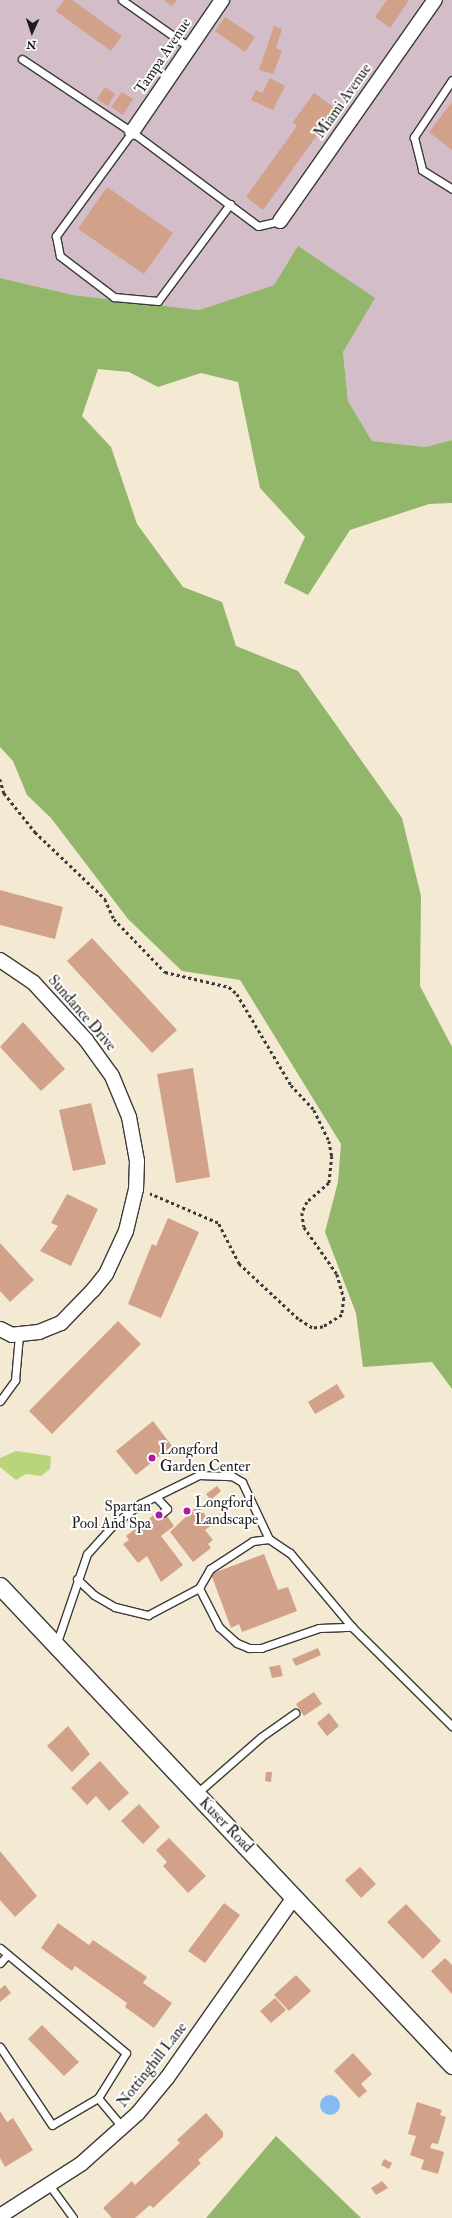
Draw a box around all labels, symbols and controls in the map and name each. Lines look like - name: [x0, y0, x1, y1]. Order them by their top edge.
- north arrow: [12, 12, 52, 52]
- street label: Tampa Avenue: [131, 15, 195, 97]
- text: N: [26, 38, 37, 51]
- street label: Miami Avenue: [311, 60, 375, 142]
- street label: Sundance Drive: [44, 971, 120, 1055]
- place label: Longford Garden Center: [160, 1440, 250, 1475]
- marker: Longford Garden Center: [147, 1453, 157, 1463]
- place label: Longford Landscape: [195, 1493, 258, 1528]
- place label: Spartan Pool And Spa: [71, 1497, 151, 1532]
- marker: Longford Landscape: [182, 1506, 192, 1516]
- marker: Spartan Pool And Spa: [154, 1510, 164, 1520]
- street label: Kuser Road: [195, 1794, 257, 1856]
- street label: Nottinghill Lane: [113, 2019, 191, 2111]

